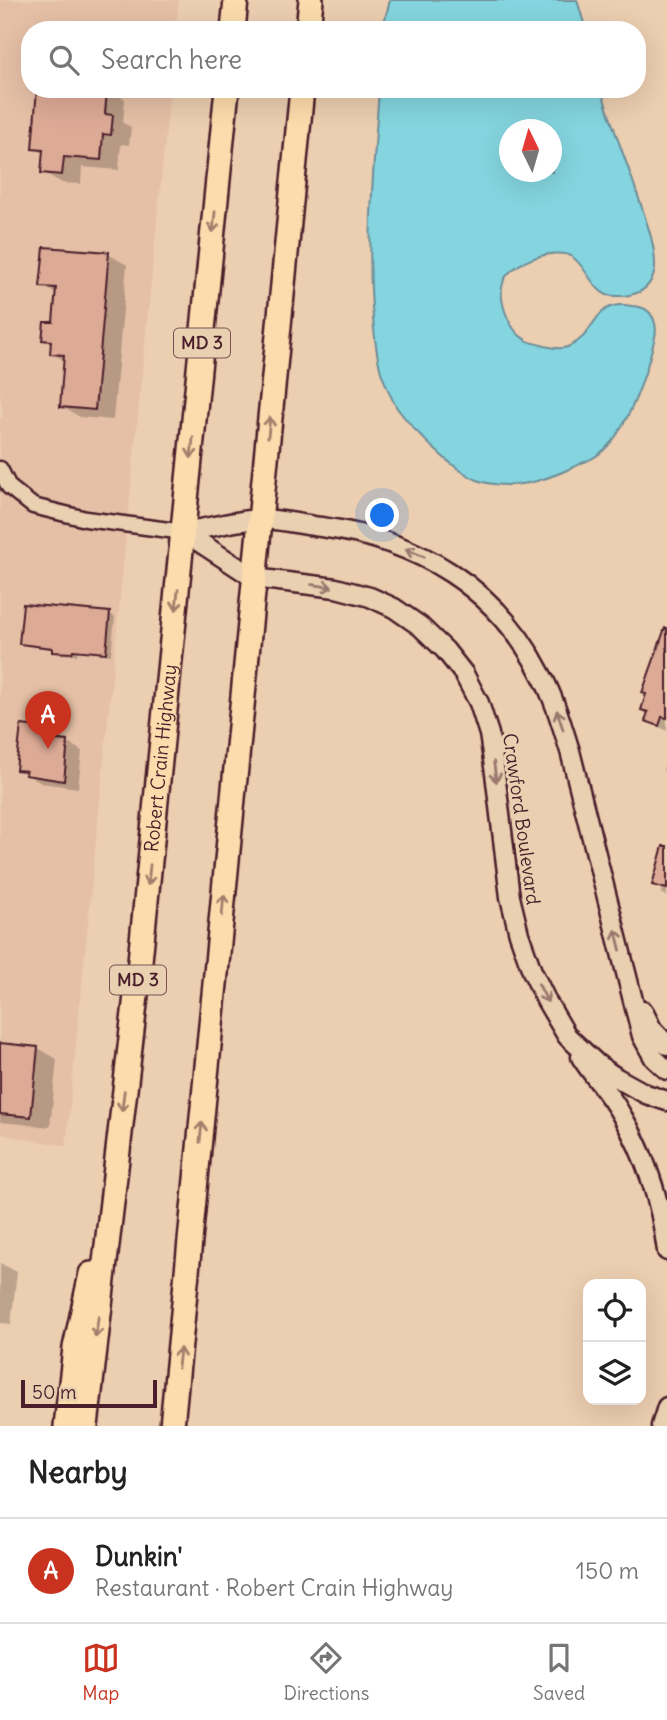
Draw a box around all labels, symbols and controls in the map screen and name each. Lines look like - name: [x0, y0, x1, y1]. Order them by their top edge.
- search box: [21, 21, 646, 98]
- icon: search: [45, 41, 83, 79]
- text: Search here: [101, 43, 242, 76]
- north arrow: [499, 119, 562, 182]
- one-way arrow: [208, 210, 221, 232]
- road number: MD 3: [174, 328, 230, 358]
- one-way arrow: [263, 416, 276, 439]
- one-way arrow: [185, 436, 198, 459]
- your location: [365, 498, 399, 532]
- one-way arrow: [405, 546, 427, 559]
- one-way arrow: [310, 580, 333, 593]
- one-way arrow: [170, 588, 183, 611]
- street label: Robert Crain Highway: [139, 663, 182, 853]
- pin: A: [25, 691, 71, 749]
- one-way arrow: [553, 709, 565, 731]
- street label: Crawford Boulevard: [498, 732, 546, 906]
- one-way arrow: [488, 760, 501, 783]
- one-way arrow: [142, 864, 155, 886]
- one-way arrow: [217, 894, 230, 917]
- one-way arrow: [611, 929, 624, 952]
- road number: MD 3: [110, 965, 166, 995]
- one-way arrow: [536, 982, 550, 1003]
- one-way arrow: [117, 1090, 130, 1112]
- one-way arrow: [195, 1121, 208, 1143]
- map controls: [583, 1279, 646, 1405]
- button: locate: [583, 1279, 646, 1342]
- one-way arrow: [91, 1316, 104, 1338]
- button: layers: [583, 1342, 646, 1405]
- one-way arrow: [173, 1347, 186, 1370]
- scale bar: [21, 1377, 158, 1409]
- text: 50 m: [32, 1380, 77, 1404]
- text: Nearby: [28, 1453, 128, 1491]
- text: Dunkin': [95, 1540, 182, 1573]
- text: A: [44, 1556, 58, 1585]
- text: 150 m: [576, 1556, 639, 1585]
- text: Restaurant · Robert Crain Highway: [95, 1573, 453, 1602]
- tab: Map: [82, 1639, 120, 1705]
- tab: Directions: [284, 1639, 369, 1705]
- tab: Saved: [533, 1639, 585, 1705]

